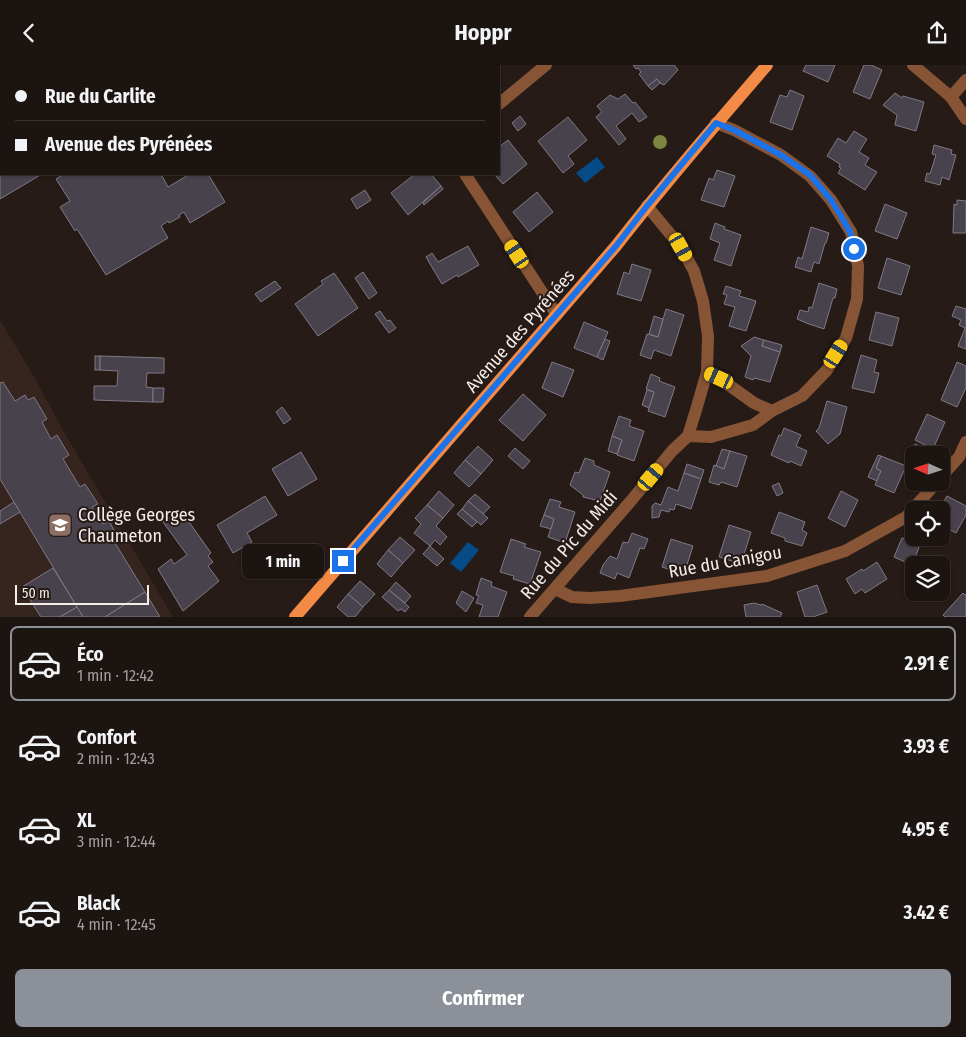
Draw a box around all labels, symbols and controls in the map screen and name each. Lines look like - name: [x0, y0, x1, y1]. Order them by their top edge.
- icon: back: [15, 19, 43, 47]
- text: Hoppr: [455, 19, 511, 46]
- icon: share: [923, 19, 951, 47]
- text: Rue du Carlite: [45, 85, 156, 108]
- text: Avenue des Pyrénées: [45, 133, 212, 156]
- car: [667, 230, 694, 264]
- car: [502, 237, 531, 271]
- route start: [843, 238, 865, 260]
- street label: Avenue des Pyrénées: [461, 265, 580, 397]
- car: [821, 337, 850, 371]
- car: [702, 365, 735, 391]
- north arrow: [905, 446, 950, 491]
- map controls: [905, 446, 950, 601]
- car: [635, 461, 666, 493]
- street label: Rue du Pic du Midi: [516, 486, 622, 604]
- button: locate: [905, 501, 950, 546]
- place label: Collège Georges Chaumeton: [78, 504, 196, 547]
- school or university icon: Collège Georges Chaumeton: [47, 512, 73, 538]
- street label: Rue du Canigou: [667, 541, 783, 583]
- callout: 1 min: [243, 543, 326, 579]
- route end: [332, 550, 354, 572]
- text: 1 min: [266, 552, 300, 571]
- button: layers: [905, 556, 950, 601]
- scale bar: [15, 582, 149, 605]
- text: 50 m: [22, 585, 50, 602]
- icon: car: [17, 641, 62, 686]
- text: Éco: [77, 643, 104, 666]
- text: 2.91 €: [905, 652, 949, 675]
- text: 1 min · 12:42: [77, 666, 154, 685]
- icon: car: [17, 724, 62, 769]
- text: Confort: [77, 726, 137, 749]
- text: 3.93 €: [904, 735, 949, 758]
- text: 2 min · 12:43: [77, 749, 155, 768]
- icon: car: [17, 807, 62, 852]
- text: XL: [77, 809, 96, 832]
- text: 4.95 €: [902, 818, 949, 841]
- text: 3 min · 12:44: [77, 832, 156, 851]
- icon: car: [17, 890, 62, 935]
- text: Black: [77, 892, 120, 915]
- text: 3.42 €: [904, 901, 949, 924]
- text: 4 min · 12:45: [77, 915, 156, 934]
- button: Confirmer: [15, 969, 951, 1027]

